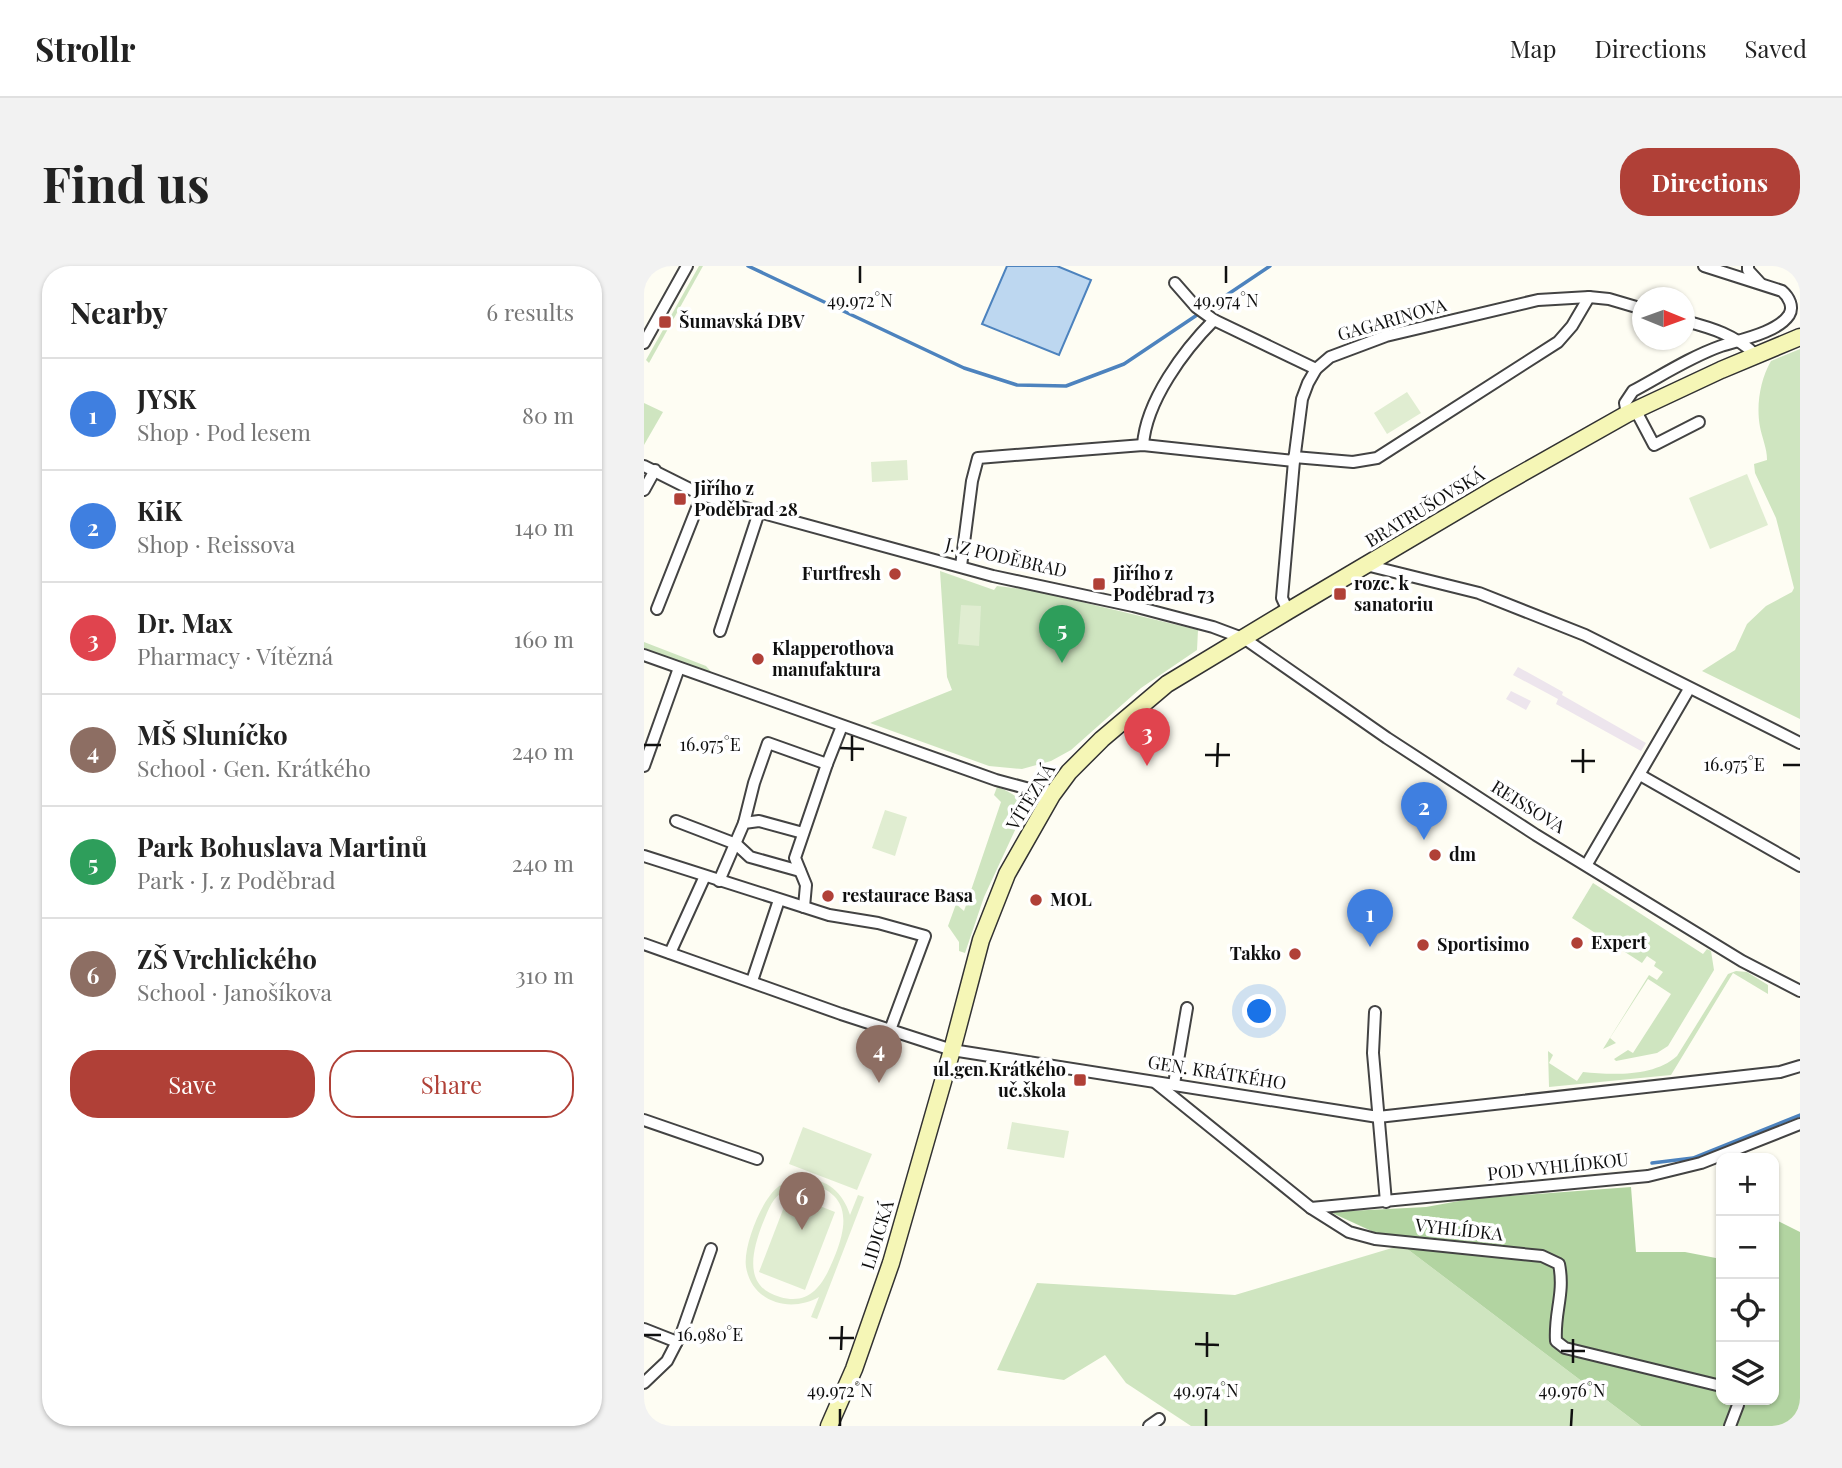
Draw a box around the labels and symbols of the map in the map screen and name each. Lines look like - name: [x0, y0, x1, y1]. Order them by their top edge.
- north arrow: [1632, 287, 1695, 350]
- text: 49.972°N: [827, 288, 893, 312]
- text: 49.974°N: [1193, 288, 1259, 312]
- street label: GAGARINOVA: [1334, 292, 1450, 346]
- place label: Šumavská DBV: [679, 309, 805, 333]
- marker: Šumavská DBV: [657, 314, 673, 330]
- street label: BRATRUŠOVSKÁ: [1360, 462, 1489, 552]
- place label: Jiřího z Poděbrad 28: [693, 476, 798, 521]
- marker: Jiřího z Poděbrad 28: [672, 491, 688, 507]
- street label: J. Z PODĚBRAD: [942, 531, 1069, 583]
- place label: Furtfresh: [802, 561, 881, 585]
- place label: Jiřího z Poděbrad 73: [1112, 561, 1215, 606]
- marker: Furtfresh: [887, 566, 903, 582]
- place label: rozc. k sanatoriu: [1354, 571, 1434, 616]
- marker: Jiřího z Poděbrad 73: [1091, 576, 1107, 592]
- marker: rozc. k sanatoriu: [1332, 586, 1348, 602]
- pin: 5: [1039, 605, 1085, 663]
- place label: Klapperothova manufaktura: [772, 636, 895, 681]
- marker: Klapperothova manufaktura: [750, 651, 766, 667]
- pin: 3: [1124, 708, 1170, 766]
- text: 16.975°E: [679, 732, 741, 756]
- text: 16.975°E: [1703, 752, 1765, 776]
- street label: VÍTĚZNÁ: [1000, 758, 1060, 835]
- street label: REISSOVA: [1487, 774, 1571, 839]
- pin: 2: [1401, 782, 1447, 840]
- place label: dm: [1449, 842, 1477, 866]
- marker: dm: [1427, 847, 1443, 863]
- place label: restaurace Basa: [842, 883, 974, 907]
- place label: MOL: [1050, 887, 1092, 911]
- marker: restaurace Basa: [820, 888, 836, 904]
- pin: 1: [1347, 889, 1393, 947]
- marker: MOL: [1028, 892, 1044, 908]
- place label: Expert: [1591, 930, 1647, 954]
- place label: Sportisimo: [1437, 932, 1529, 956]
- marker: Expert: [1569, 935, 1585, 951]
- marker: Sportisimo: [1415, 937, 1431, 953]
- place label: Takko: [1230, 941, 1281, 965]
- marker: Takko: [1287, 946, 1303, 962]
- your location: [1242, 994, 1276, 1028]
- pin: 4: [856, 1025, 902, 1083]
- street label: GEN. KRÁTKÉHO: [1146, 1049, 1288, 1095]
- place label: ul.gen.Krátkého uč.škola: [933, 1057, 1067, 1102]
- marker: ul.gen.Krátkého uč.škola: [1072, 1072, 1088, 1088]
- street label: POD VYHLÍDKOU: [1486, 1147, 1630, 1185]
- pin: 6: [779, 1172, 825, 1230]
- street label: LIDICKÁ: [855, 1197, 899, 1272]
- street label: VYHLÍDKA: [1413, 1212, 1505, 1246]
- text: 16.980°E: [677, 1322, 743, 1346]
- text: 49.972°N: [807, 1378, 873, 1402]
- text: 49.974°N: [1173, 1378, 1239, 1402]
- text: 49.976°N: [1539, 1378, 1606, 1402]

